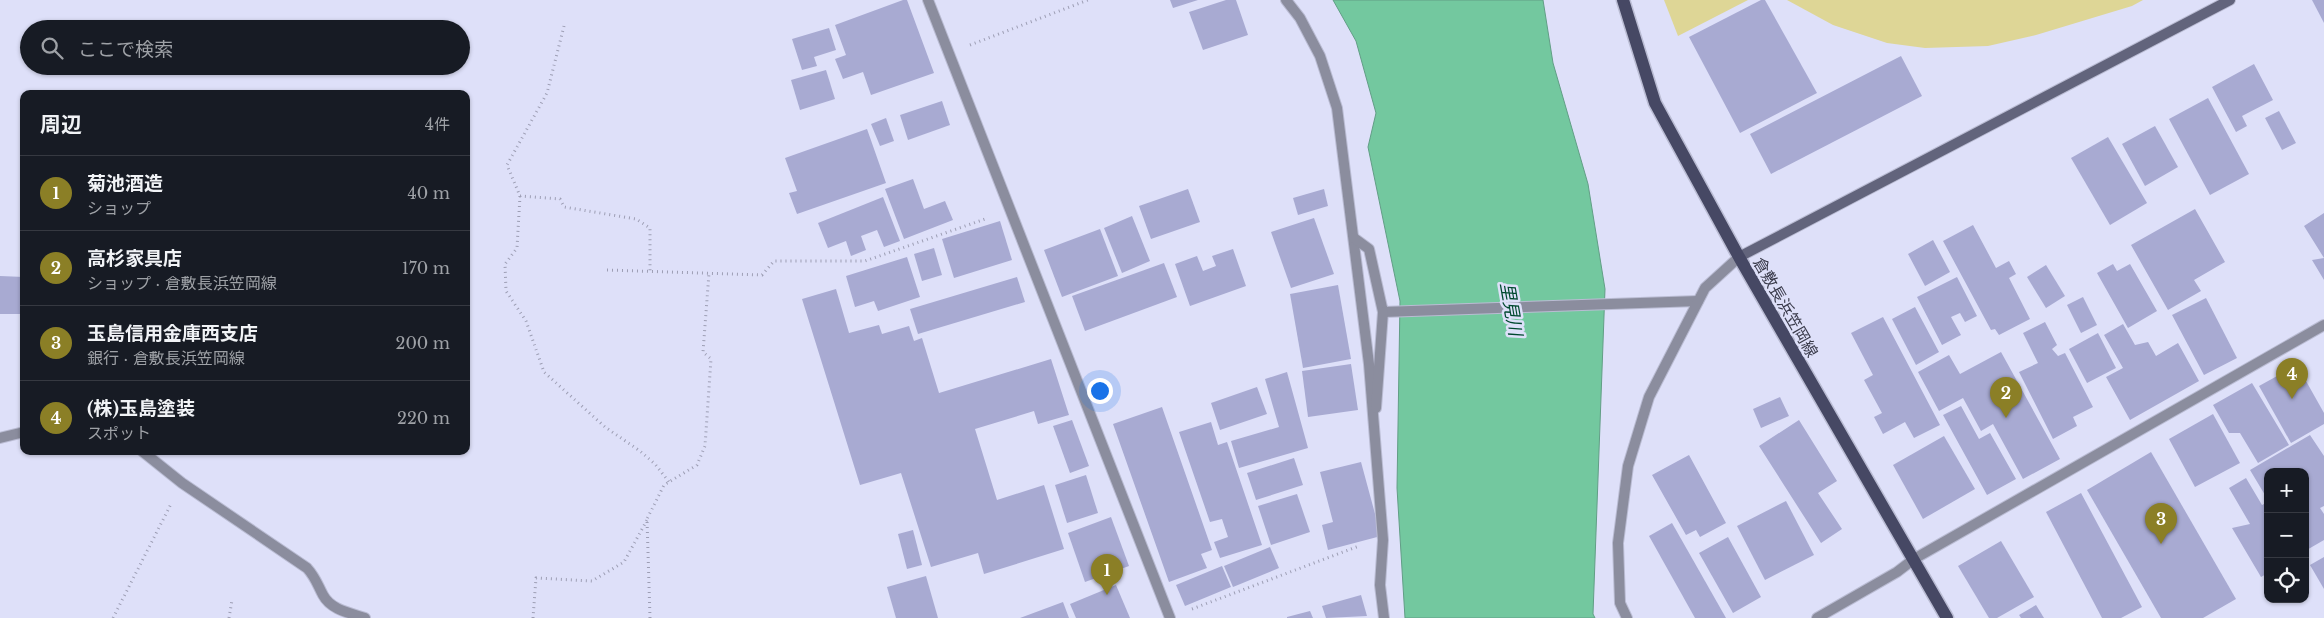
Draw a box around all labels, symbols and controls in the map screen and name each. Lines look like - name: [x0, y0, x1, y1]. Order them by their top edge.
- search box: [20, 20, 470, 75]
- icon: search: [38, 34, 66, 62]
- text: ここで検索: [78, 38, 173, 61]
- text: 周辺: [40, 112, 82, 138]
- text: 4件: [425, 114, 450, 134]
- text: 菊池酒造: [87, 172, 163, 195]
- text: 1: [53, 183, 59, 203]
- text: 40 m: [407, 183, 450, 203]
- text: ショップ: [87, 198, 151, 218]
- text: 高杉家具店: [87, 247, 182, 270]
- street label: 倉敷長浜笠岡線: [1749, 253, 1823, 361]
- text: 2: [51, 258, 61, 278]
- text: 170 m: [402, 258, 450, 278]
- text: ショップ · 倉敷長浜笠岡線: [87, 273, 277, 293]
- water label: 里見川: [1495, 281, 1527, 339]
- text: 玉島信用金庫西支店: [87, 322, 258, 345]
- text: 3: [51, 333, 61, 353]
- text: 200 m: [396, 333, 450, 353]
- text: 銀行 · 倉敷長浜笠岡線: [87, 348, 245, 368]
- pin: 4: [2276, 358, 2308, 399]
- pin: 2: [1990, 377, 2022, 418]
- your location: [1087, 378, 1113, 404]
- text: (株)玉島塗装: [87, 397, 195, 420]
- text: 4: [51, 408, 61, 428]
- text: 220 m: [397, 408, 450, 428]
- text: スポット: [87, 423, 151, 443]
- map controls: [2264, 468, 2309, 603]
- button: +: [2264, 468, 2309, 513]
- pin: 3: [2145, 503, 2177, 544]
- button: −: [2264, 513, 2309, 558]
- pin: 1: [1091, 554, 1123, 595]
- button: locate: [2264, 558, 2309, 603]

